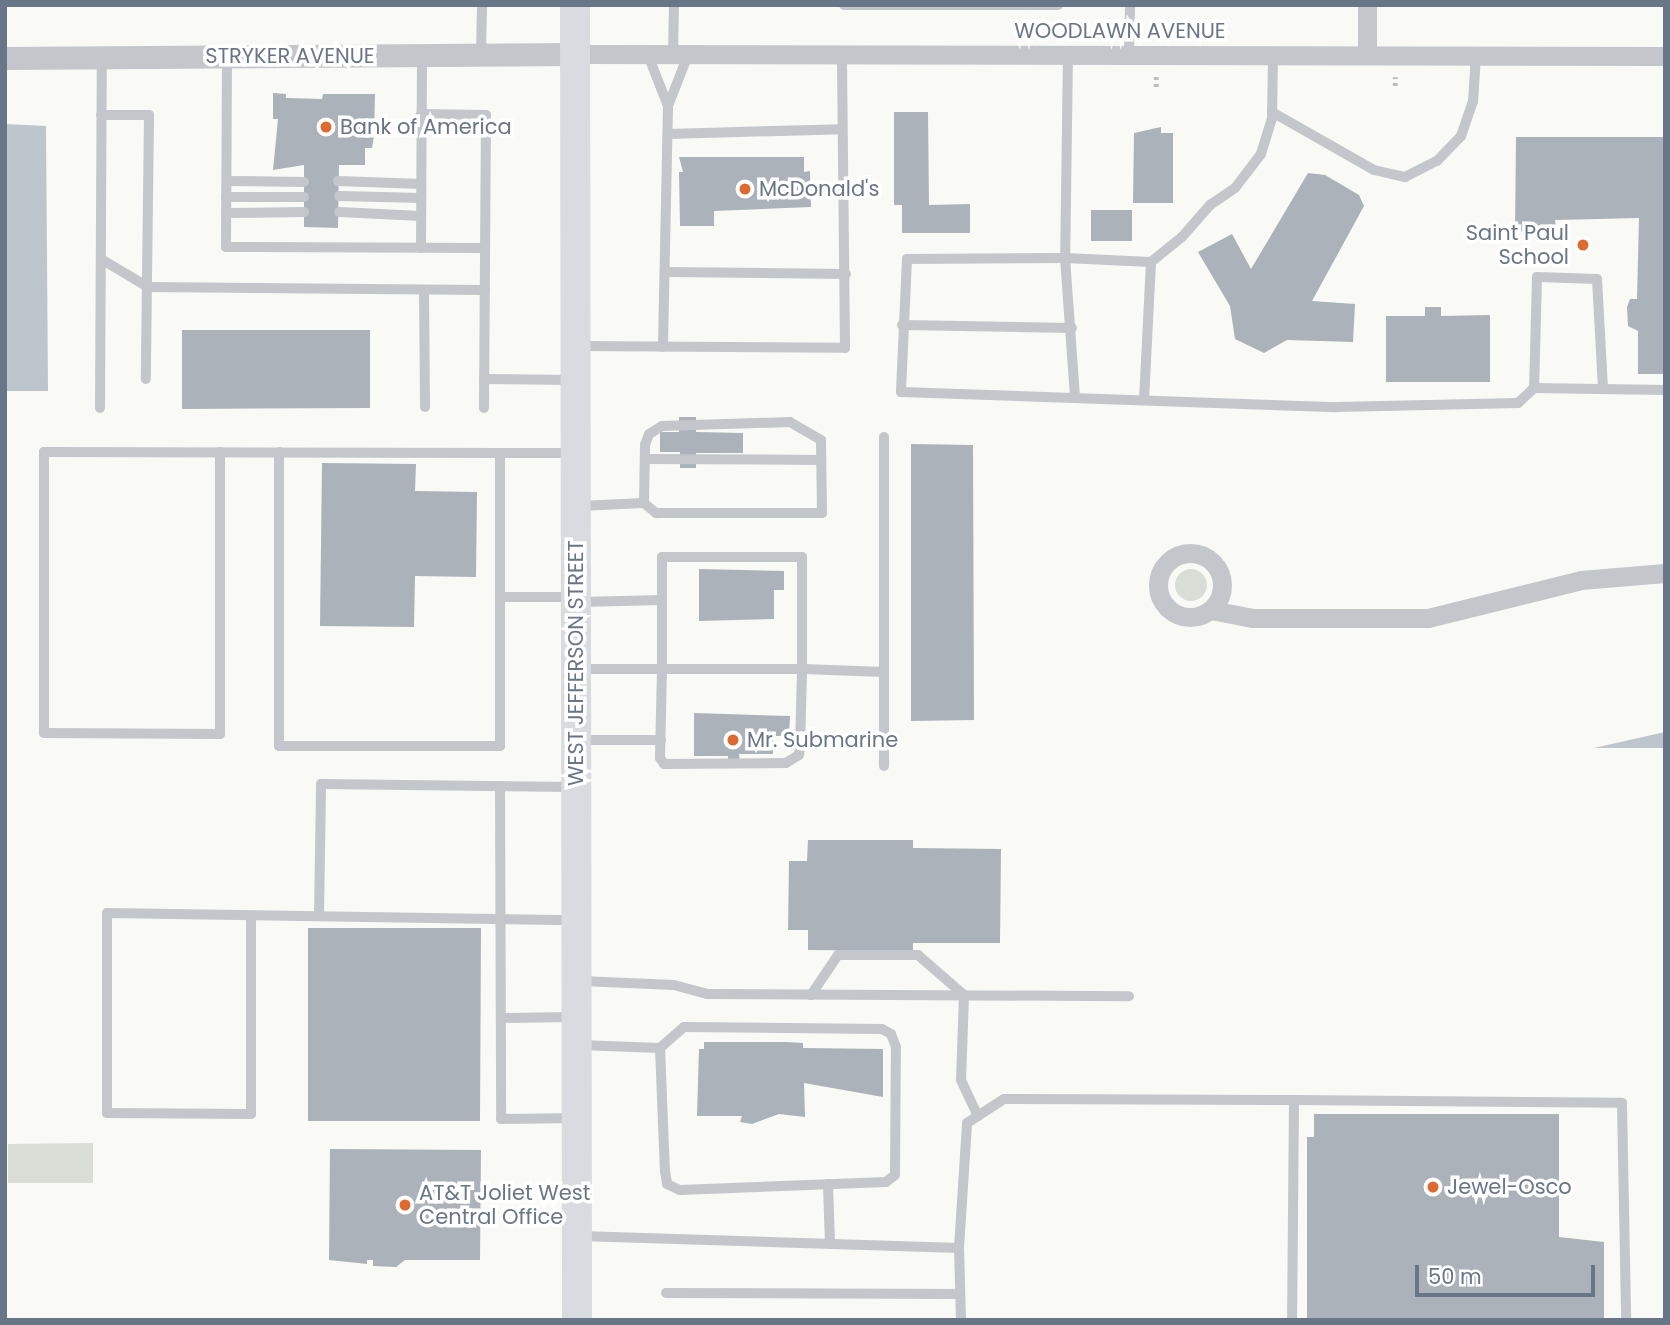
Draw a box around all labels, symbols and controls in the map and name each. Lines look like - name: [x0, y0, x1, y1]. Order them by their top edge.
- street label: WOODLAWN AVENUE: [1014, 18, 1226, 44]
- street label: STRYKER AVENUE: [205, 43, 375, 69]
- place label: Bank of America: [340, 114, 512, 140]
- marker: Bank of America: [318, 119, 334, 135]
- place label: McDonald's: [759, 176, 879, 202]
- marker: McDonald's: [737, 181, 753, 197]
- place label: Saint Paul School: [1466, 220, 1569, 270]
- marker: Saint Paul School: [1575, 237, 1591, 253]
- street label: WEST JEFFERSON STREET: [563, 540, 589, 786]
- place label: Mr. Submarine: [747, 727, 898, 753]
- marker: Mr. Submarine: [725, 732, 741, 748]
- place label: Jewel-Osco: [1447, 1174, 1572, 1200]
- marker: Jewel-Osco: [1425, 1179, 1441, 1195]
- place label: AT&T Joliet West Central Office: [419, 1180, 590, 1230]
- marker: AT&T Joliet West Central Office: [397, 1197, 413, 1213]
- scale bar: [1418, 1252, 1598, 1296]
- text: 50 m: [1428, 1262, 1482, 1291]

